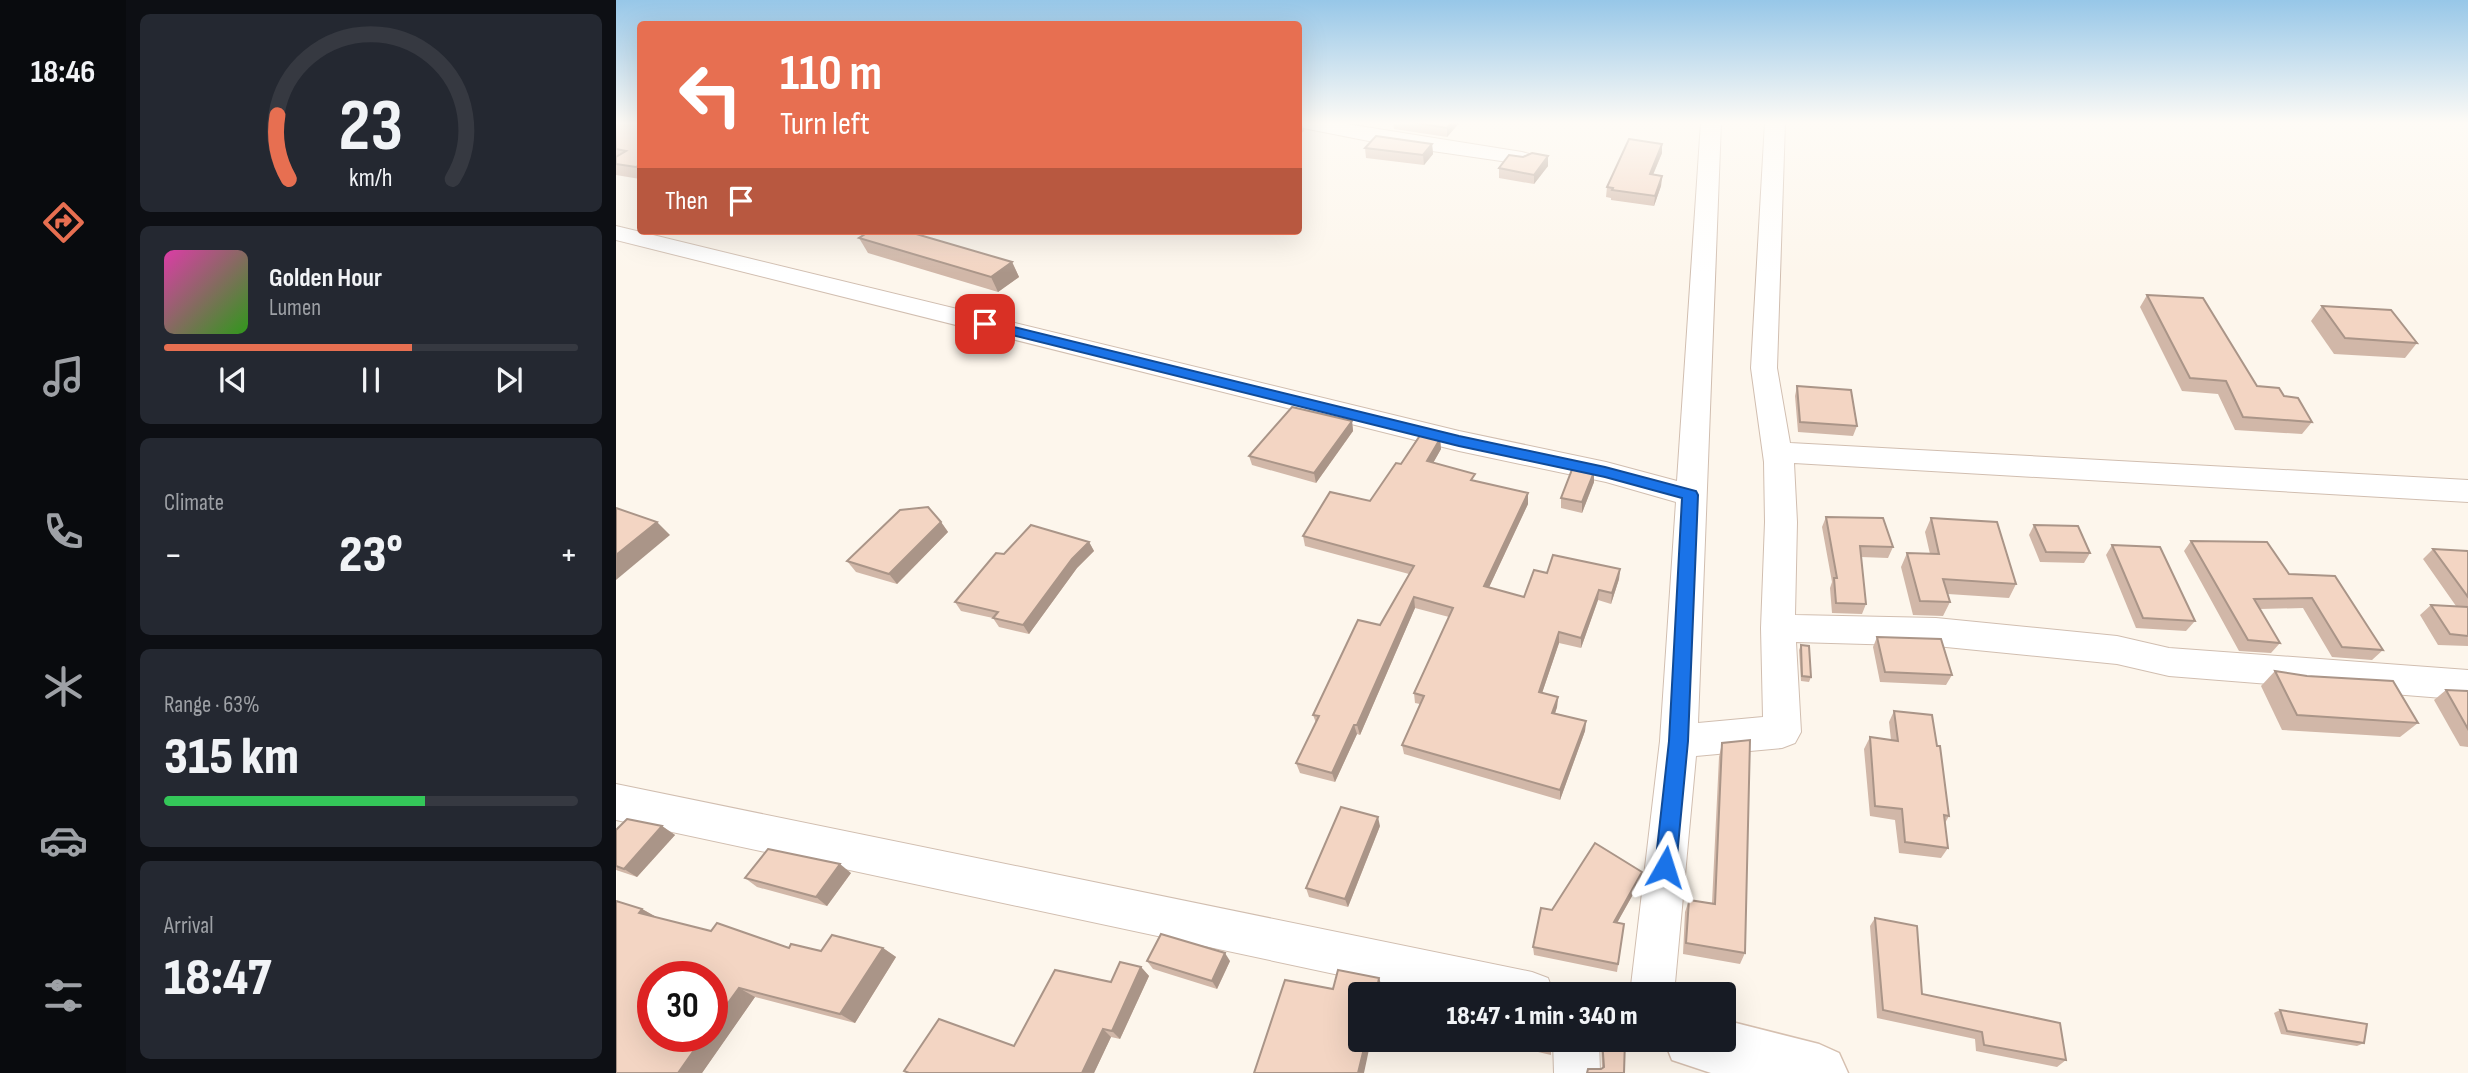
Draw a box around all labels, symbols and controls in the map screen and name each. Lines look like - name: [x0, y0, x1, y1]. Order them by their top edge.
- text: 110 m: [780, 45, 882, 104]
- icon: left: [665, 49, 756, 140]
- text: 18:46: [31, 53, 95, 92]
- text: 23: [339, 83, 403, 171]
- text: Turn left: [780, 105, 870, 144]
- text: km/h: [349, 163, 393, 194]
- icon: arrive: [722, 182, 760, 220]
- text: Then: [665, 186, 708, 217]
- icon: directions: [39, 198, 88, 247]
- text: Golden Hour: [269, 263, 382, 294]
- text: Lumen: [269, 294, 321, 322]
- pin: [955, 294, 1015, 354]
- icon: arrive: [966, 305, 1004, 343]
- icon: music: [39, 352, 88, 401]
- icon: previous: [214, 361, 252, 399]
- icon: pause: [352, 361, 390, 399]
- icon: next: [490, 361, 528, 399]
- text: Climate: [164, 489, 224, 517]
- icon: phone: [39, 507, 88, 556]
- text: 23°: [339, 524, 403, 587]
- text: −: [164, 533, 183, 578]
- text: +: [559, 533, 578, 578]
- icon: climate: [39, 662, 88, 711]
- text: Range · 63%: [164, 691, 260, 719]
- text: 315 km: [164, 726, 299, 789]
- icon: car: [39, 816, 88, 865]
- position arrow: [1628, 830, 1702, 904]
- text: Arrival: [164, 912, 213, 940]
- text: 18:47: [164, 947, 271, 1010]
- speed limit sign: 30: [637, 961, 728, 1052]
- icon: filters: [39, 971, 88, 1020]
- text: 18:47 · 1 min · 340 m: [1446, 1001, 1638, 1032]

